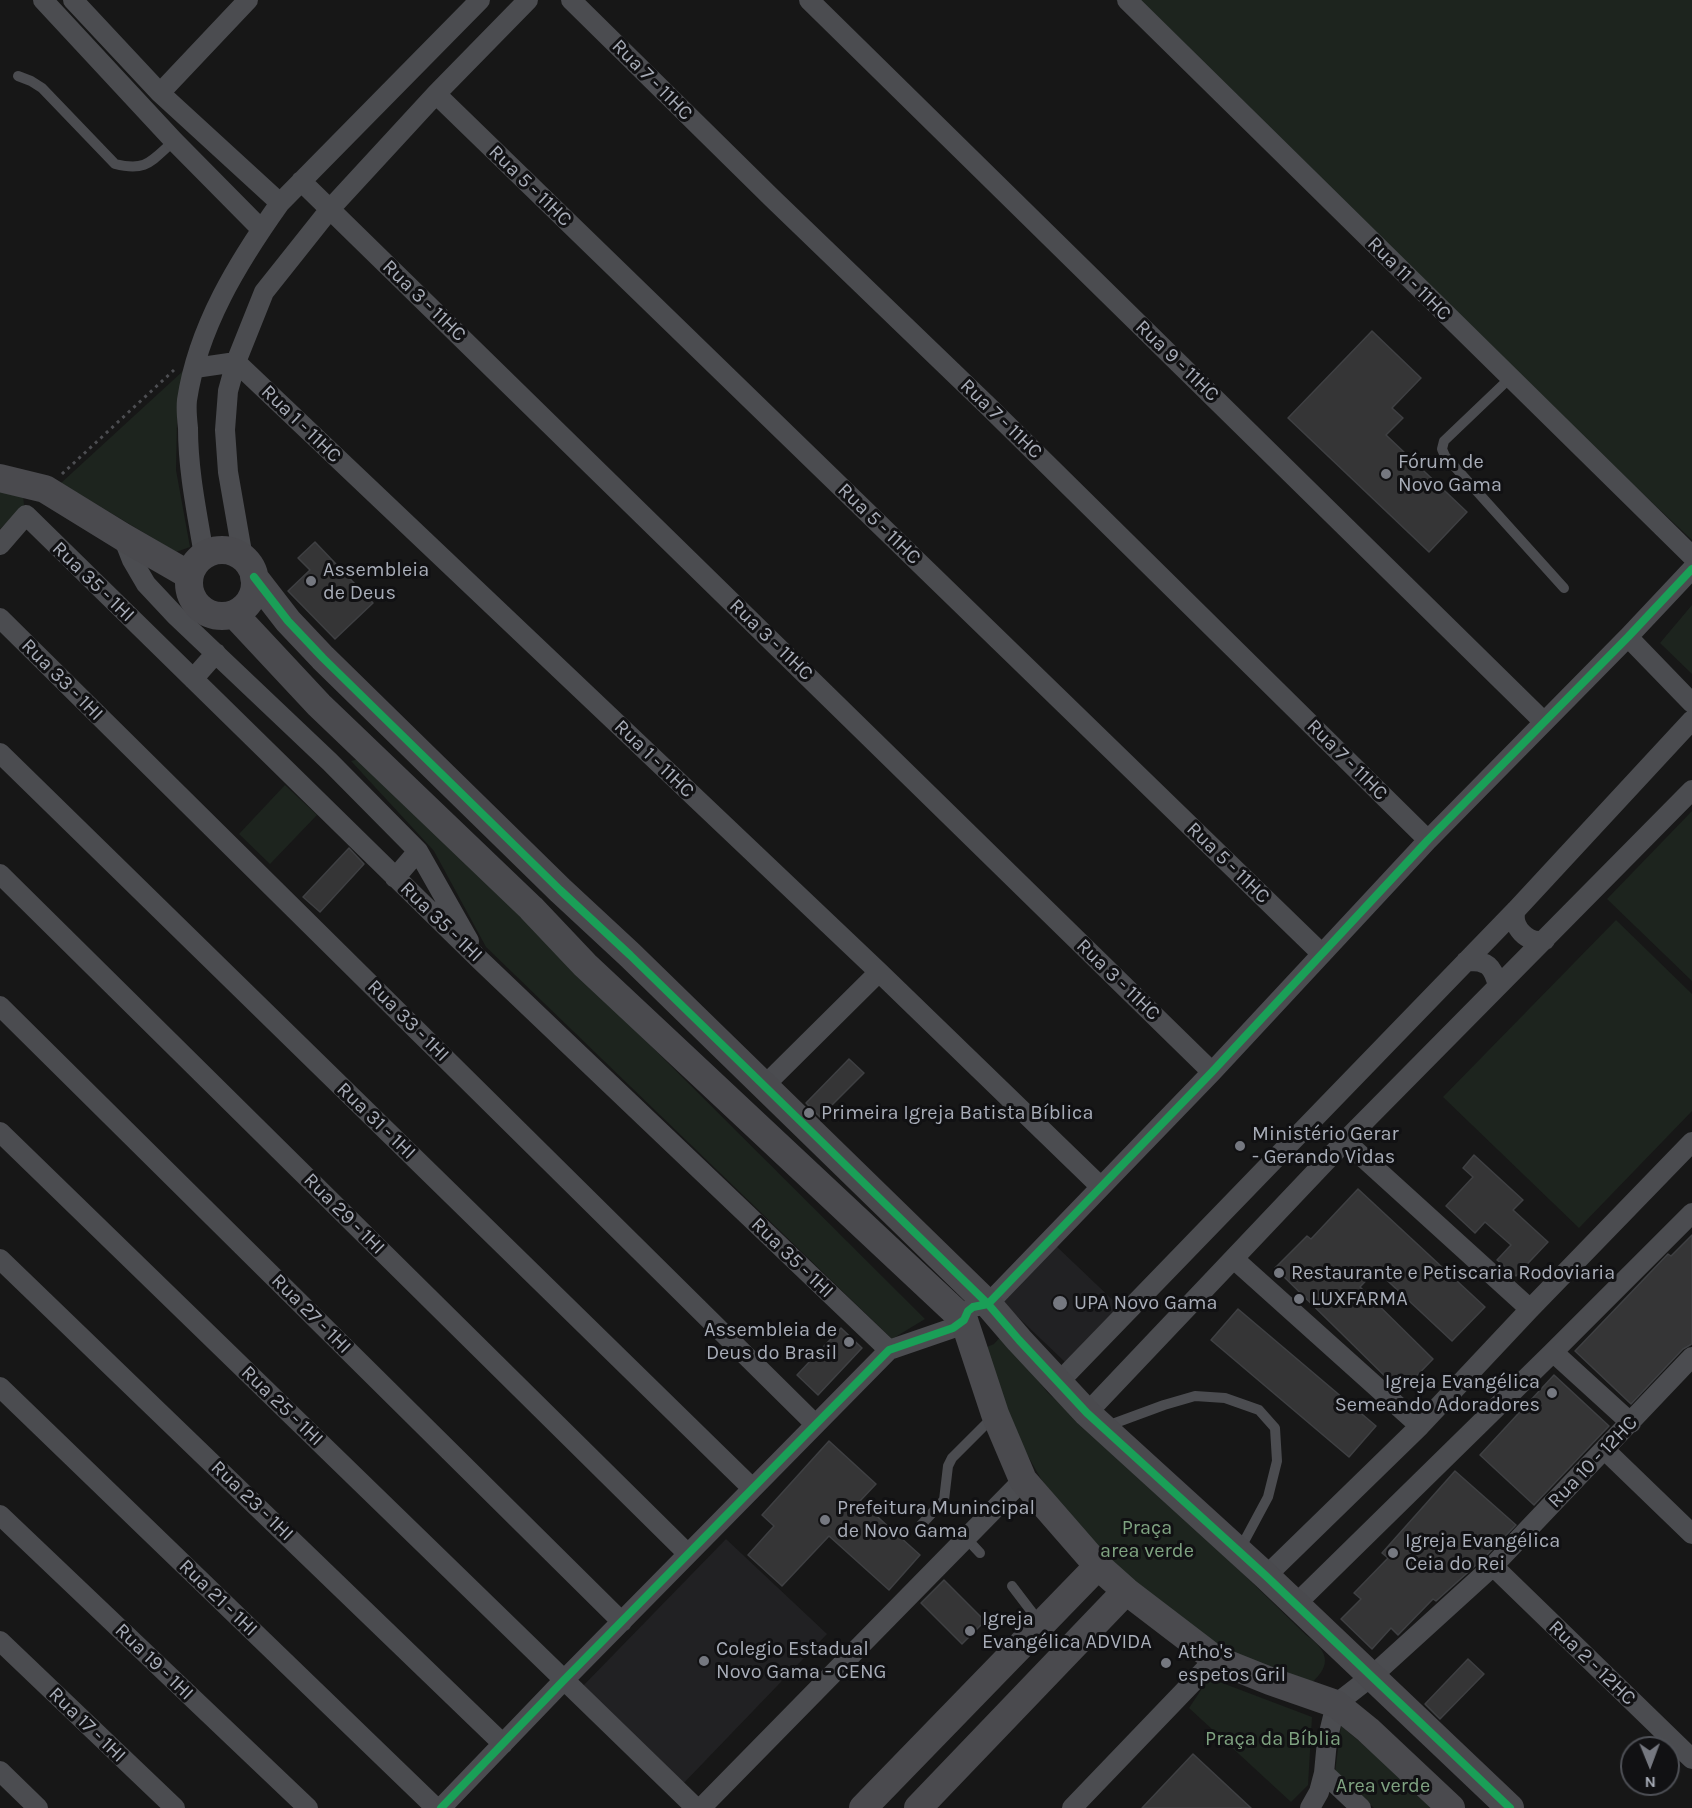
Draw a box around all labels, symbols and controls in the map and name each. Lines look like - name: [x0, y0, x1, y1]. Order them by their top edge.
- street label: Rua 7 - 11HC: [606, 34, 698, 126]
- street label: Rua 5 - 11HC: [483, 140, 577, 232]
- street label: Rua 11 - 11HC: [1362, 232, 1456, 326]
- street label: Rua 3 - 11HC: [377, 255, 471, 347]
- street label: Rua 9 - 11HC: [1130, 315, 1224, 407]
- street label: Rua 7 - 11HC: [955, 374, 1047, 464]
- street label: Rua 1 - 11HC: [256, 380, 346, 468]
- place label: Fórum de Novo Gama: [1398, 450, 1502, 497]
- marker: Fórum de Novo Gama: [1379, 467, 1393, 481]
- street label: Rua 5 - 11HC: [832, 478, 926, 570]
- street label: Rua 35 - 1HI: [47, 537, 139, 627]
- place label: Assembleia de Deus: [323, 558, 429, 605]
- marker: Assembleia de Deus: [304, 574, 318, 588]
- street label: Rua 3 - 11HC: [724, 594, 818, 686]
- street label: Rua 33 - 1HI: [16, 634, 108, 726]
- street label: Rua 7 - 11HC: [1301, 714, 1393, 806]
- street label: Rua 1 - 11HC: [609, 715, 699, 803]
- street label: Rua 5 - 11HC: [1181, 817, 1275, 909]
- street label: Rua 35 - 1HI: [395, 877, 487, 967]
- street label: Rua 3 - 11HC: [1071, 934, 1165, 1026]
- street label: Rua 33 - 1HI: [362, 975, 454, 1067]
- street label: Rua 31 - 1HI: [331, 1077, 421, 1165]
- place label: Primeira Igreja Batista Bíblica: [821, 1101, 1093, 1125]
- marker: Primeira Igreja Batista Bíblica: [802, 1106, 816, 1120]
- place label: Ministério Gerar - Gerando Vidas: [1252, 1122, 1399, 1169]
- marker: Ministério Gerar - Gerando Vidas: [1233, 1139, 1247, 1153]
- street label: Rua 29 - 1HI: [298, 1168, 390, 1260]
- street label: Rua 35 - 1HI: [746, 1213, 838, 1303]
- place label: Restaurante e Petiscaria Rodoviaria: [1291, 1261, 1615, 1285]
- marker: Restaurante e Petiscaria Rodoviaria: [1272, 1266, 1286, 1280]
- street label: Rua 27 - 1HI: [266, 1269, 356, 1359]
- place label: LUXFARMA: [1311, 1287, 1408, 1311]
- place label: UPA Novo Gama: [1074, 1291, 1218, 1315]
- marker: LUXFARMA: [1292, 1292, 1306, 1306]
- marker: UPA Novo Gama: [1051, 1294, 1069, 1312]
- place label: Assembleia de Deus do Brasil: [704, 1318, 837, 1365]
- marker: Assembleia de Deus do Brasil: [842, 1335, 856, 1349]
- street label: Rua 25 - 1HI: [236, 1361, 328, 1451]
- place label: Igreja Evangélica Semeando Adoradores: [1335, 1370, 1540, 1417]
- marker: Igreja Evangélica Semeando Adoradores: [1545, 1386, 1559, 1400]
- street label: Rua 10 - 12HC: [1543, 1411, 1643, 1513]
- street label: Rua 23 - 1HI: [206, 1456, 298, 1546]
- place label: Prefeitura Munincipal de Novo Gama: [837, 1496, 1035, 1543]
- marker: Prefeitura Munincipal de Novo Gama: [818, 1513, 832, 1527]
- park label: Praça area verde: [1100, 1516, 1194, 1563]
- place label: Igreja Evangélica Ceia do Rei: [1405, 1529, 1560, 1576]
- marker: Igreja Evangélica Ceia do Rei: [1386, 1546, 1400, 1560]
- street label: Rua 21 - 1HI: [174, 1555, 262, 1641]
- place label: Igreja Evangélica ADVIDA: [982, 1607, 1152, 1654]
- street label: Rua 2 - 12HC: [1543, 1615, 1641, 1711]
- street label: Rua 19 - 1HI: [110, 1619, 198, 1705]
- marker: Igreja Evangélica ADVIDA: [963, 1624, 977, 1638]
- place label: Colegio Estadual Novo Gama - CENG: [716, 1637, 886, 1684]
- place label: Atho's espetos Gril: [1178, 1640, 1286, 1687]
- marker: Colegio Estadual Novo Gama - CENG: [697, 1654, 711, 1668]
- marker: Atho's espetos Gril: [1159, 1656, 1173, 1670]
- street label: Rua 17 - 1HI: [43, 1682, 131, 1768]
- park label: Praça da Bíblia: [1205, 1727, 1341, 1751]
- north arrow: [1620, 1736, 1680, 1796]
- text: N: [1644, 1773, 1656, 1792]
- park label: Area verde: [1336, 1774, 1430, 1798]

